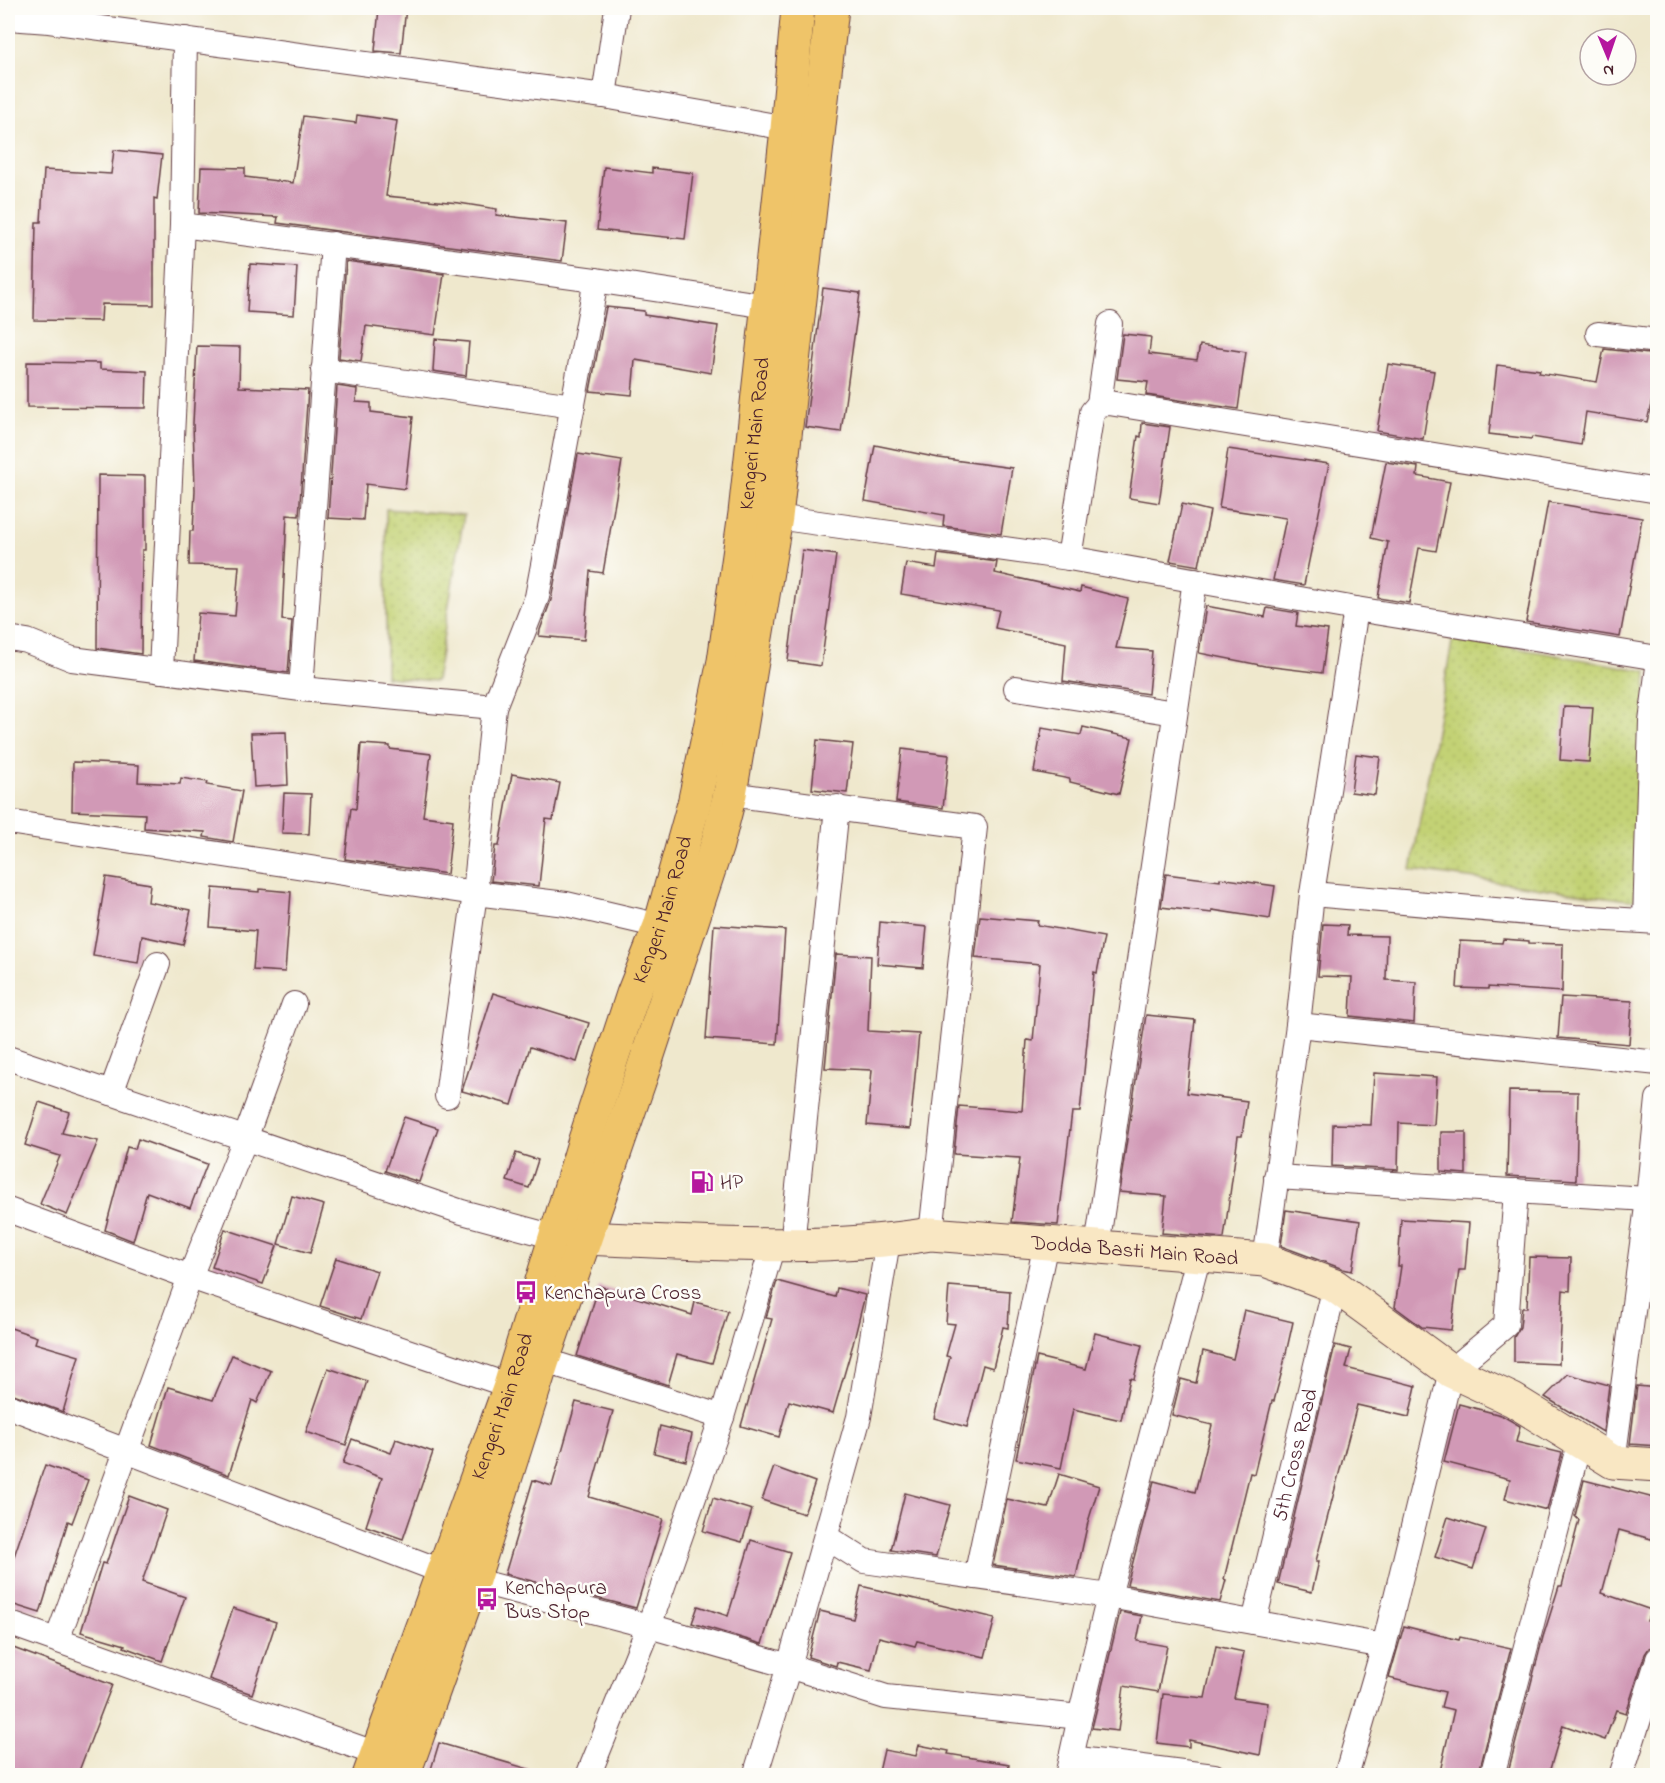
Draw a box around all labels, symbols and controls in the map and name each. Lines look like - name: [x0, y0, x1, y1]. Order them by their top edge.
- north arrow: [1578, 27, 1638, 87]
- text: N: [1602, 58, 1614, 82]
- street label: Kengeri Main Road: [732, 356, 779, 512]
- street label: Kengeri Main Road: [626, 833, 701, 989]
- fuel station icon: HP: [689, 1169, 715, 1195]
- place label: HP: [720, 1169, 743, 1199]
- street label: Dodda Basti Main Road: [1029, 1229, 1240, 1275]
- bus stop icon: Kenchapura Cross: [513, 1279, 539, 1305]
- place label: Kenchapura Cross: [544, 1279, 701, 1309]
- street label: Kengeri Main Road: [464, 1329, 542, 1484]
- street label: 5th Cross Road: [1266, 1386, 1327, 1525]
- place label: Kenchapura Bus Stop: [504, 1574, 607, 1628]
- bus stop icon: Kenchapura Bus Stop: [474, 1586, 500, 1612]

